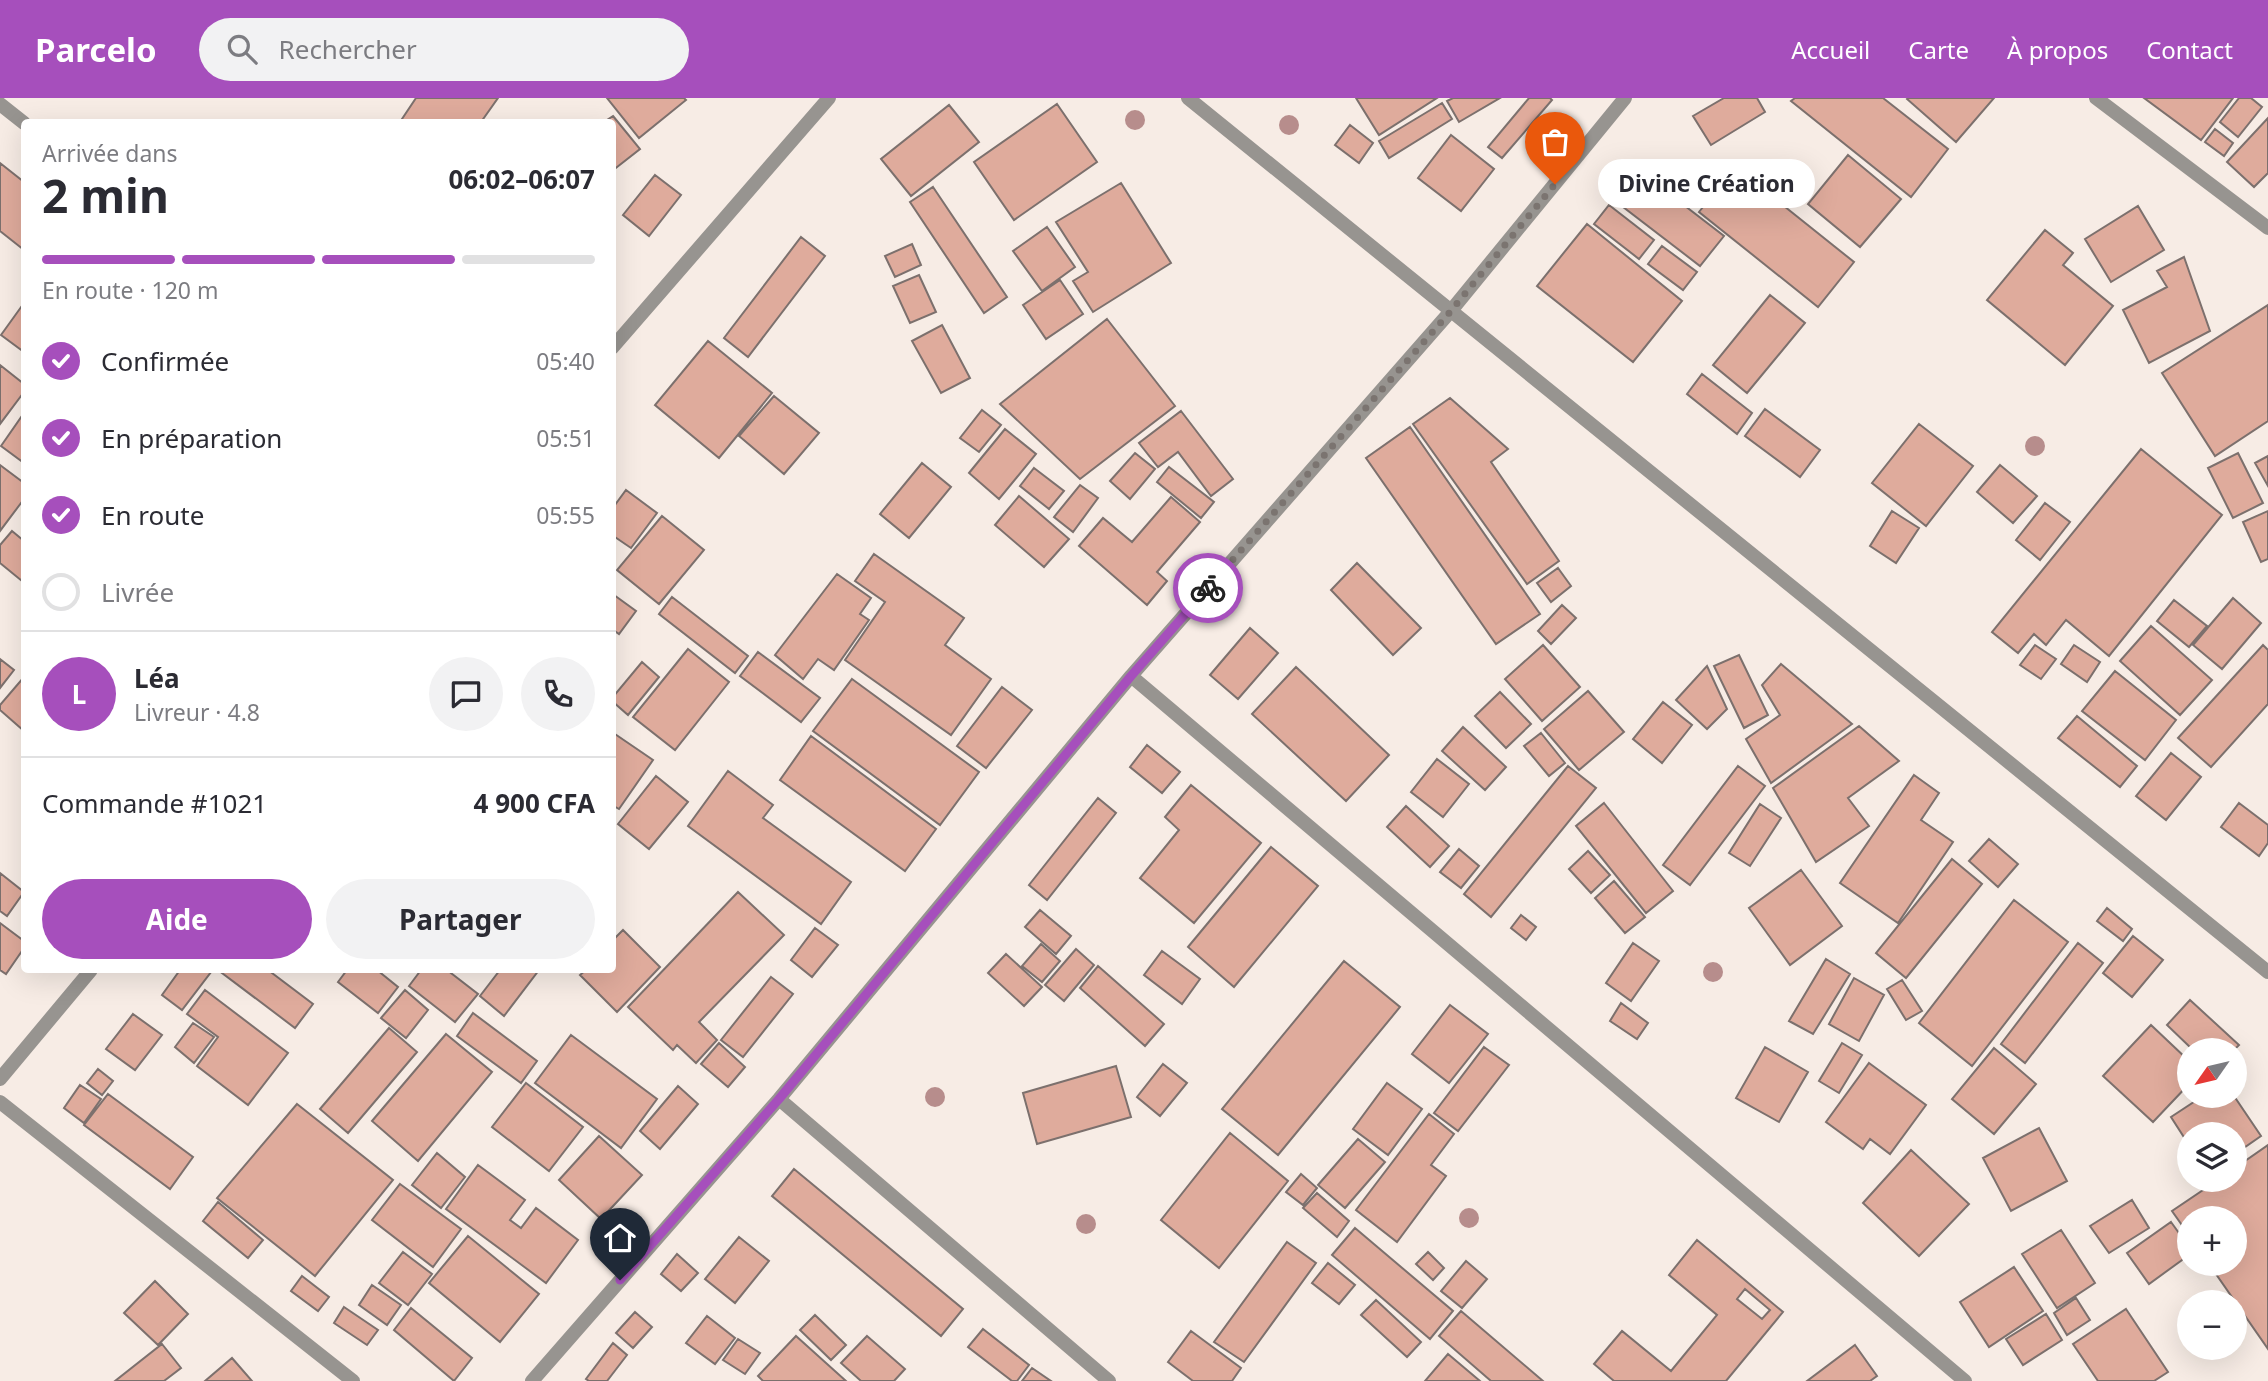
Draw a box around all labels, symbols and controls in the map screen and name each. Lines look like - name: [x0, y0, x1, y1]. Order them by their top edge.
- search box: [199, 18, 689, 81]
- text: Parcelo: [35, 27, 157, 72]
- icon: search: [223, 30, 261, 68]
- text: Rechercher: [279, 31, 417, 67]
- text: Accueil: [1791, 33, 1870, 66]
- text: Carte: [1908, 33, 1969, 66]
- text: À propos: [2007, 33, 2108, 66]
- text: Contact: [2146, 33, 2233, 66]
- pin: [1525, 112, 1585, 184]
- icon: bag: [1536, 123, 1574, 161]
- text: Arrivée dans: [42, 137, 178, 169]
- callout: Divine Création: [1597, 160, 1814, 208]
- text: 06:02–06:07: [448, 161, 595, 197]
- text: 2 min: [42, 164, 169, 226]
- text: Divine Création: [1618, 167, 1795, 199]
- text: En route · 120 m: [42, 274, 219, 306]
- icon: check: [42, 342, 80, 380]
- text: Confirmée: [101, 343, 229, 379]
- text: 05:40: [536, 345, 595, 377]
- icon: check: [42, 419, 80, 457]
- text: En préparation: [101, 420, 282, 456]
- text: 05:51: [536, 422, 595, 454]
- icon: check: [42, 496, 80, 534]
- text: En route: [101, 497, 204, 533]
- text: 05:55: [536, 499, 595, 531]
- courier: [1173, 553, 1243, 623]
- icon: bike: [1189, 569, 1227, 607]
- text: Livrée: [101, 574, 174, 610]
- button: chat: [429, 657, 503, 731]
- button: phone: [521, 657, 595, 731]
- text: Léa: [134, 660, 180, 696]
- text: L: [72, 676, 86, 712]
- text: Livreur · 4.8: [134, 696, 260, 728]
- text: Commande #1021: [42, 785, 267, 821]
- text: 4 900 CFA: [474, 785, 595, 821]
- button: Aide: [42, 879, 312, 959]
- button: Partager: [326, 879, 595, 959]
- north arrow: [2177, 1038, 2247, 1108]
- map controls: [2177, 1038, 2247, 1360]
- button: layers: [2177, 1122, 2247, 1192]
- button: +: [2177, 1206, 2247, 1276]
- pin: [590, 1208, 650, 1280]
- icon: home: [601, 1219, 639, 1257]
- button: −: [2177, 1290, 2247, 1360]

